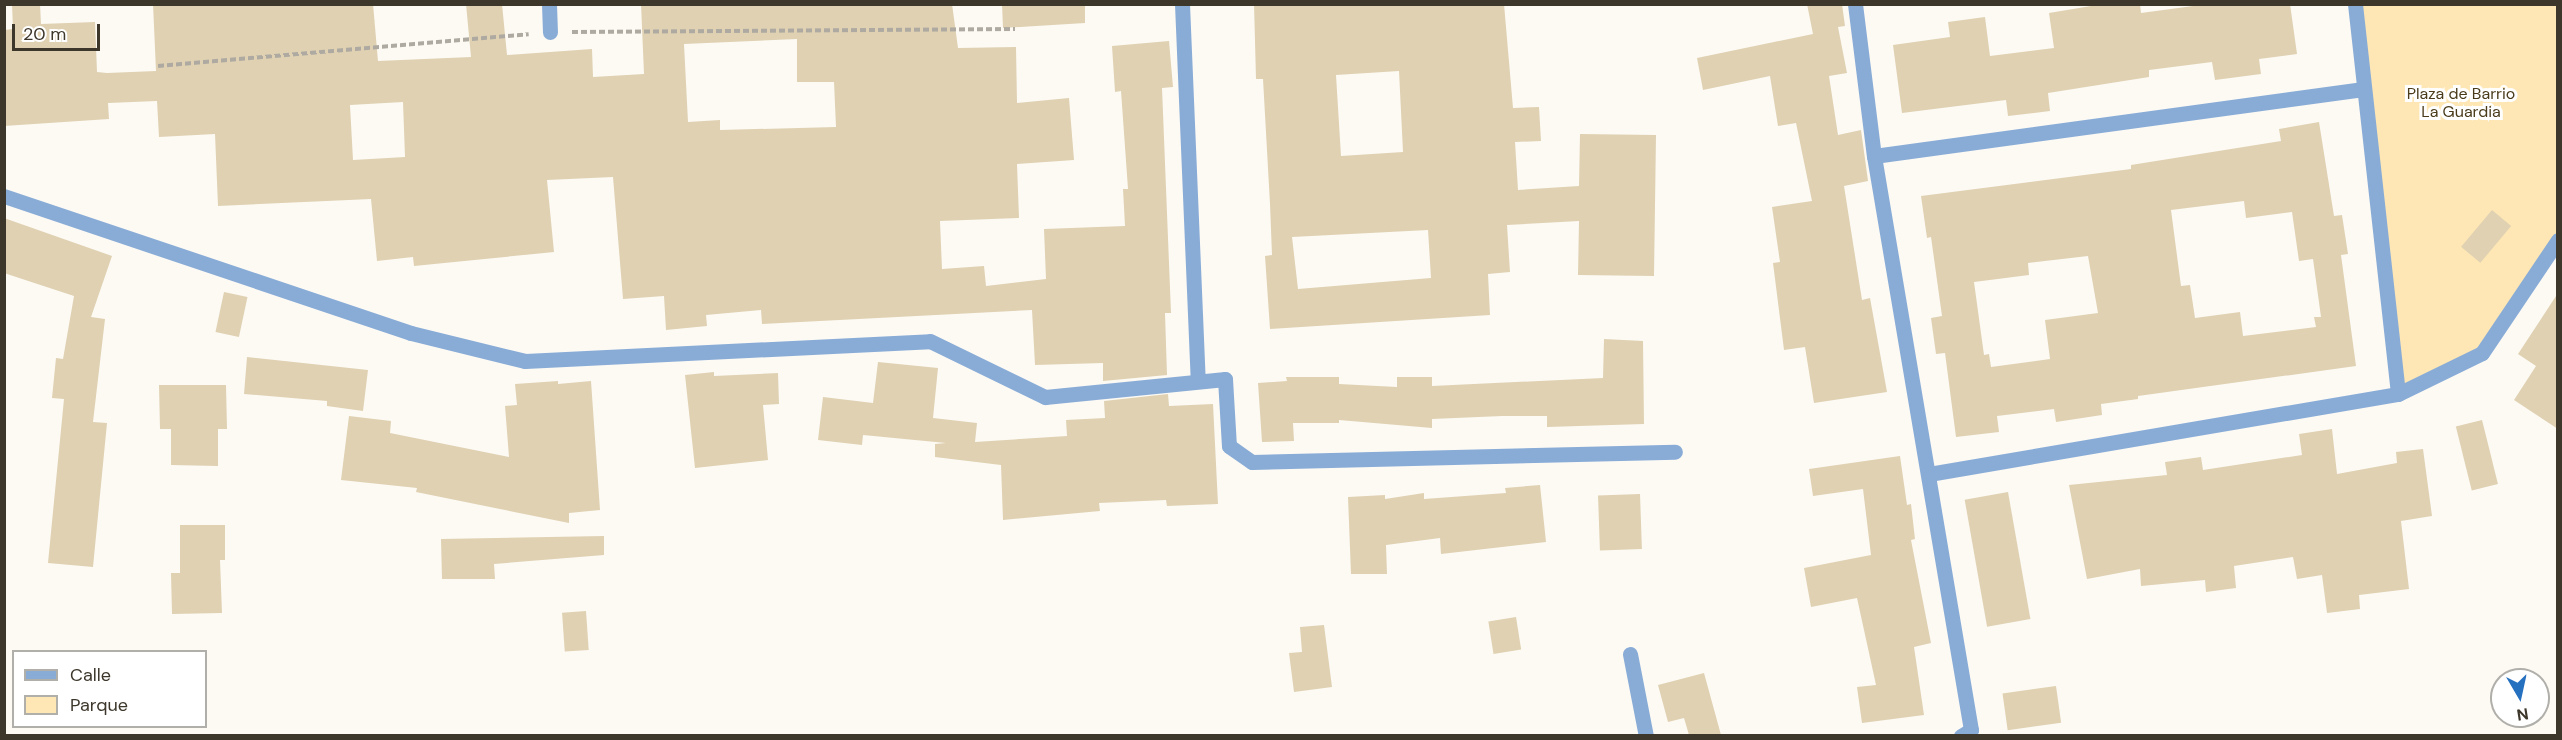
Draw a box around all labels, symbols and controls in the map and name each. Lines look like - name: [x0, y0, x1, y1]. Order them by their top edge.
- scale bar: [15, 12, 104, 50]
- text: 20 m: [23, 22, 66, 46]
- park label: Plaza de Barrio La Guardia: [2407, 84, 2515, 122]
- legend: [12, 650, 207, 728]
- text: Calle: [70, 663, 111, 687]
- north arrow: [2490, 668, 2550, 728]
- text: Parque: [70, 693, 128, 717]
- text: N: [2515, 703, 2530, 726]

